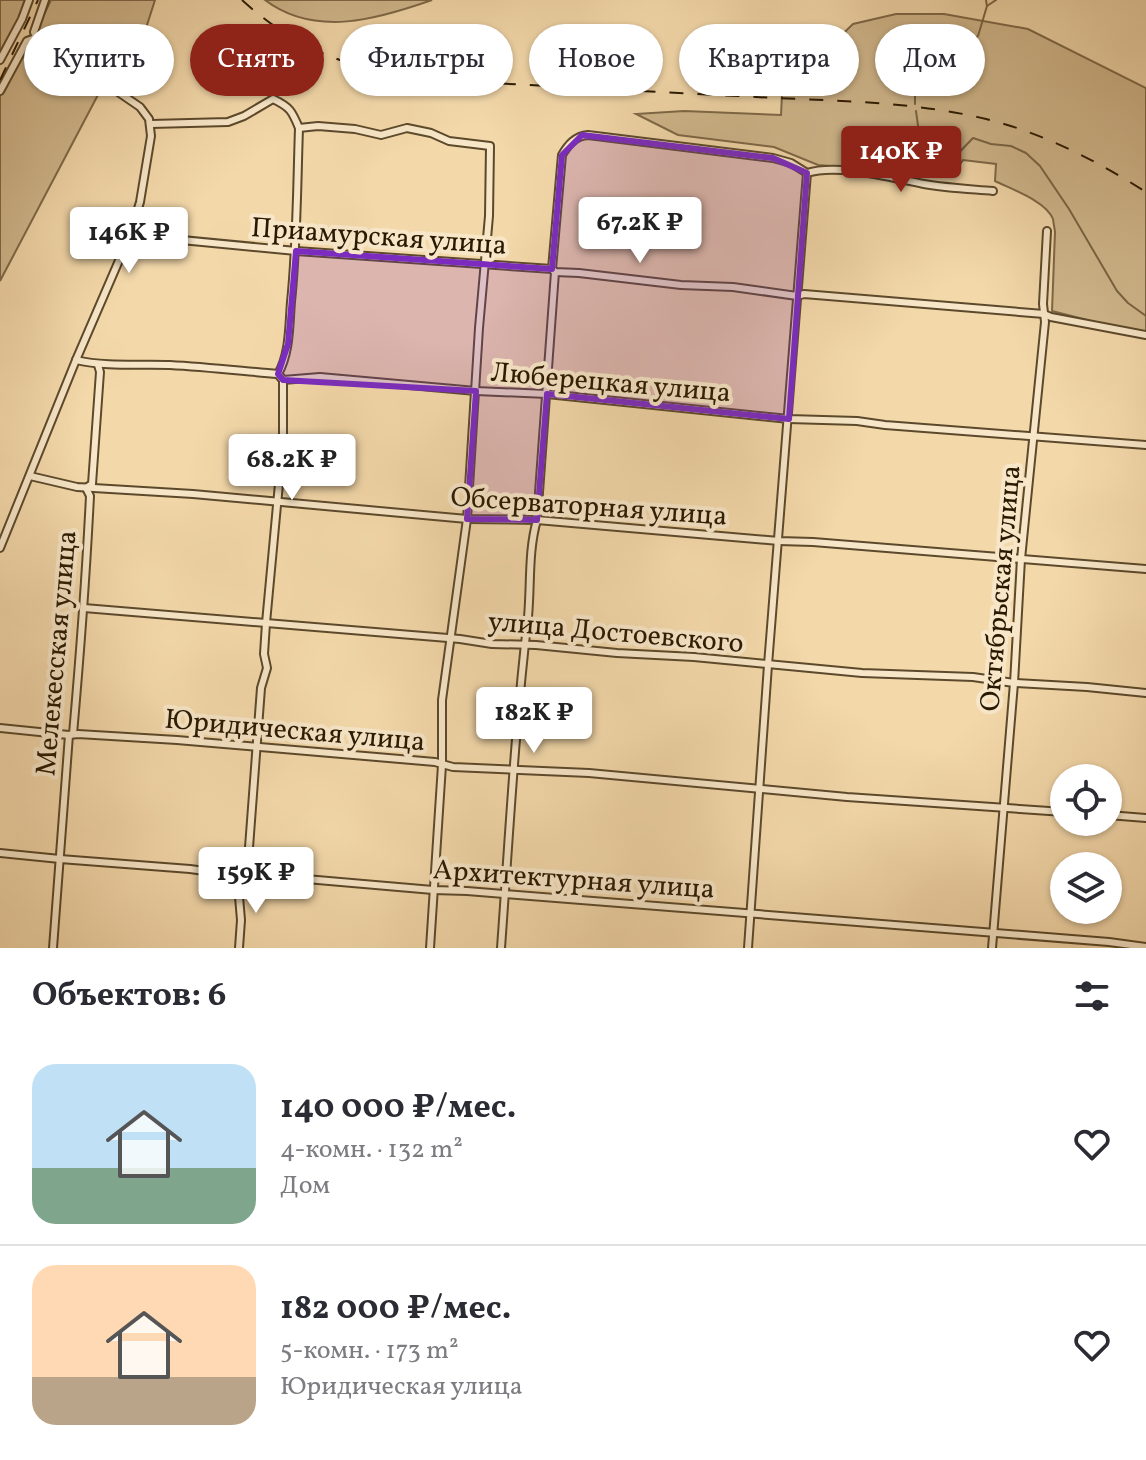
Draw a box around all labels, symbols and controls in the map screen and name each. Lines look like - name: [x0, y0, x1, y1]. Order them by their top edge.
- chip: Купить: [24, 24, 174, 96]
- chip: Снять: [190, 24, 324, 96]
- chip: Фильтры: [340, 24, 513, 96]
- chip: Новое: [529, 24, 663, 96]
- chip: Квартира: [679, 24, 859, 96]
- chip: Дом: [875, 24, 985, 96]
- pin: 140K ₽: [836, 126, 966, 194]
- text: 140K ₽: [859, 134, 943, 170]
- pin: 67.2K ₽: [566, 197, 714, 265]
- text: 67.2K ₽: [597, 205, 683, 241]
- pin: 146K ₽: [64, 207, 194, 275]
- street label: Приамурская улица: [250, 209, 508, 266]
- text: 146K ₽: [88, 215, 170, 251]
- street label: Люберецкая улица: [489, 354, 733, 413]
- pin: 68.2K ₽: [218, 434, 366, 502]
- text: 68.2K ₽: [247, 442, 337, 478]
- street label: Октябрьская улица: [971, 463, 1032, 713]
- street label: Обсерваторная улица: [449, 478, 728, 537]
- street label: Мелекесская улица: [27, 529, 88, 778]
- street label: улица Достоевского: [486, 603, 745, 664]
- pin: 182K ₽: [469, 687, 599, 755]
- text: 182K ₽: [494, 695, 574, 731]
- street label: Юридическая улица: [163, 701, 427, 762]
- map controls: [1050, 764, 1122, 924]
- button: locate: [1050, 764, 1122, 836]
- pin: 159K ₽: [191, 847, 321, 915]
- street label: Архитектурная улица: [432, 851, 716, 910]
- button: layers: [1050, 852, 1122, 924]
- text: 159K ₽: [217, 855, 295, 891]
- text: Объектов: 6: [32, 973, 227, 1020]
- icon: filters: [1070, 974, 1114, 1018]
- text: 140 000 ₽/мес.: [280, 1085, 516, 1132]
- icon: home: [96, 1096, 192, 1192]
- icon: heart: [1070, 1122, 1114, 1166]
- text: 4-комн. · 132 m²: [280, 1132, 463, 1168]
- text: Дом: [280, 1168, 330, 1204]
- text: 182 000 ₽/мес.: [280, 1286, 511, 1333]
- icon: home: [96, 1297, 192, 1393]
- icon: heart: [1070, 1323, 1114, 1367]
- text: 5-комн. · 173 m²: [280, 1333, 459, 1369]
- text: Юридическая улица: [280, 1369, 523, 1405]

